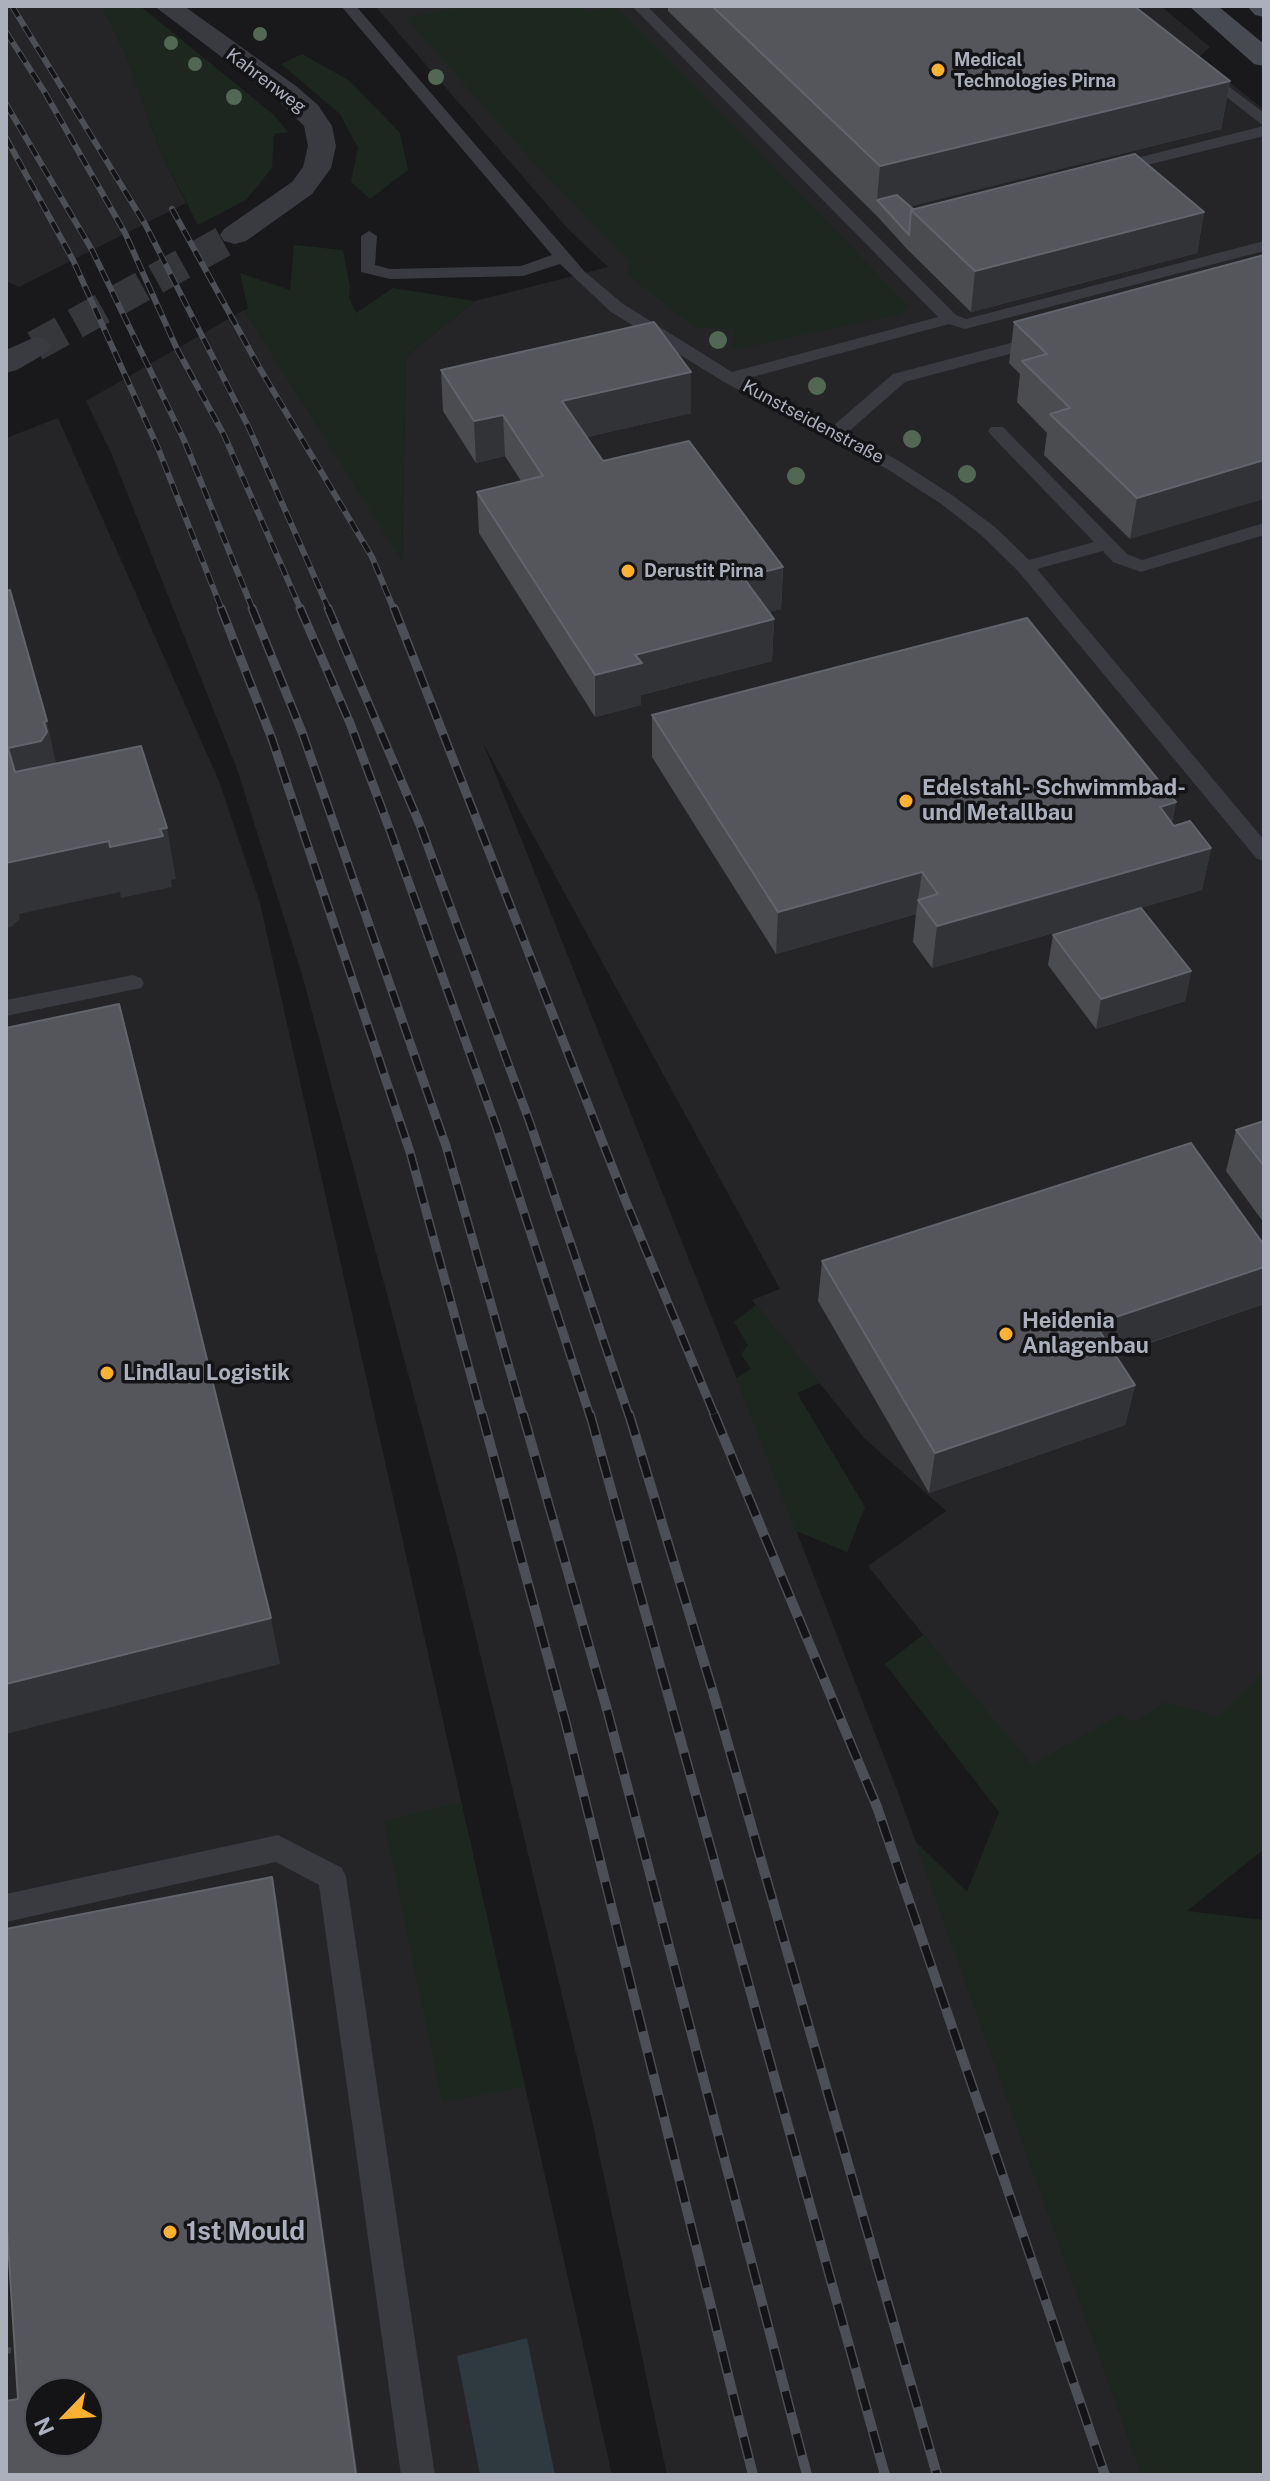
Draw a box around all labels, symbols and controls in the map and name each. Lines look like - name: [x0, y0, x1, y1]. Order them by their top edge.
- street label: Kahrenweg: [222, 44, 310, 118]
- place label: Medical Technologies Pirna: [954, 49, 1116, 92]
- marker: Medical Technologies Pirna: [929, 61, 947, 79]
- street label: Kunstseidenstraße: [739, 376, 887, 468]
- place label: Derustit Pirna: [644, 560, 764, 582]
- marker: Derustit Pirna: [619, 562, 637, 580]
- place label: Edelstahl- Schwimmbad- und Metallbau: [922, 775, 1186, 826]
- marker: Edelstahl- Schwimmbad- und Metallbau: [897, 792, 915, 810]
- place label: Heidenia Anlagenbau: [1022, 1308, 1149, 1360]
- marker: Heidenia Anlagenbau: [997, 1325, 1015, 1343]
- place label: Lindlau Logistik: [123, 1360, 290, 1386]
- marker: Lindlau Logistik: [98, 1364, 116, 1382]
- place label: 1st Mould: [186, 2216, 305, 2248]
- marker: 1st Mould: [161, 2223, 179, 2241]
- north arrow: [24, 2377, 104, 2457]
- text: N: [29, 2413, 59, 2440]

